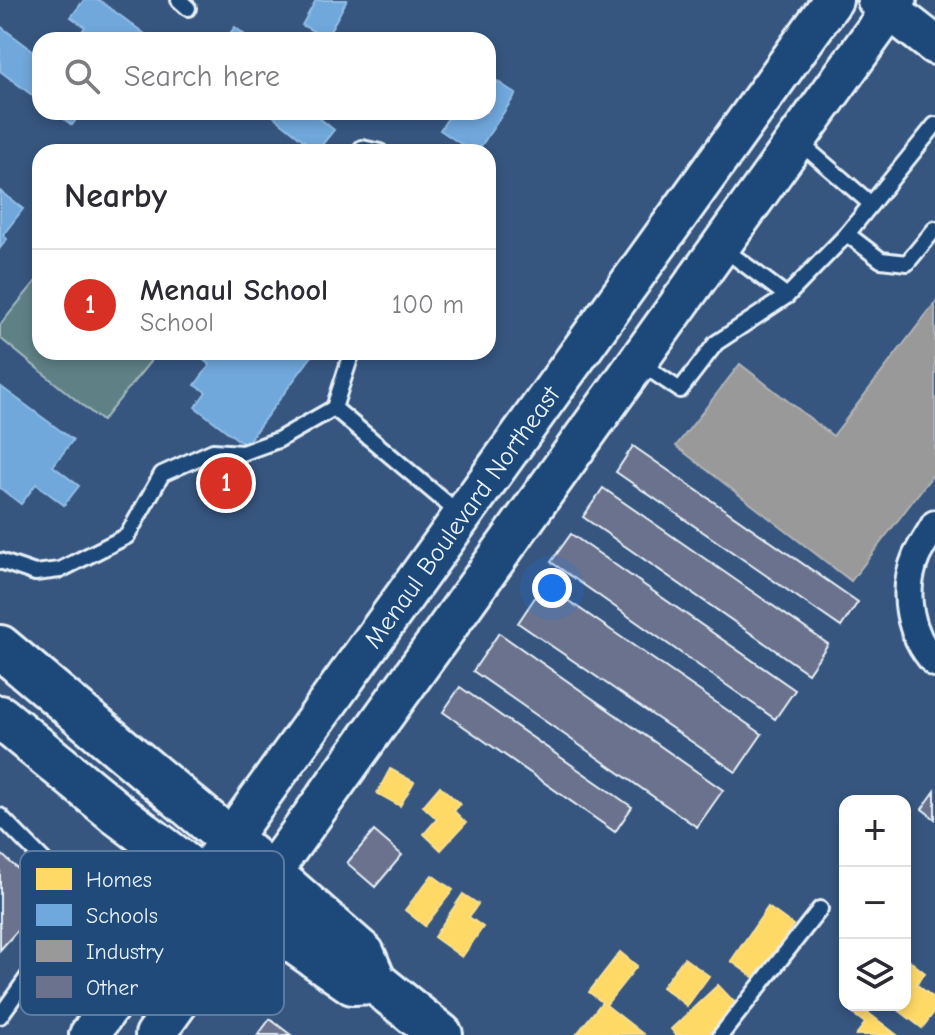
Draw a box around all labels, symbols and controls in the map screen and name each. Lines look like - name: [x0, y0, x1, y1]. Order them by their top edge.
- search box: [32, 32, 496, 120]
- icon: search: [60, 54, 104, 98]
- text: Search here: [124, 59, 280, 94]
- text: Nearby: [64, 176, 167, 216]
- text: Menaul School: [140, 273, 328, 308]
- text: 1: [85, 290, 95, 320]
- text: 100 m: [392, 290, 464, 320]
- text: School: [140, 308, 214, 338]
- street label: Menaul Boulevard Northeast: [358, 379, 567, 654]
- pin: 1: [200, 453, 252, 513]
- your location: [532, 568, 572, 608]
- map controls: [839, 795, 911, 1011]
- button: +: [839, 795, 911, 867]
- legend: [20, 851, 284, 1015]
- text: Homes: [86, 867, 152, 893]
- button: −: [839, 867, 911, 939]
- text: Schools: [86, 903, 158, 929]
- text: Industry: [86, 939, 164, 965]
- button: layers: [839, 939, 911, 1011]
- text: Other: [86, 975, 138, 1001]

